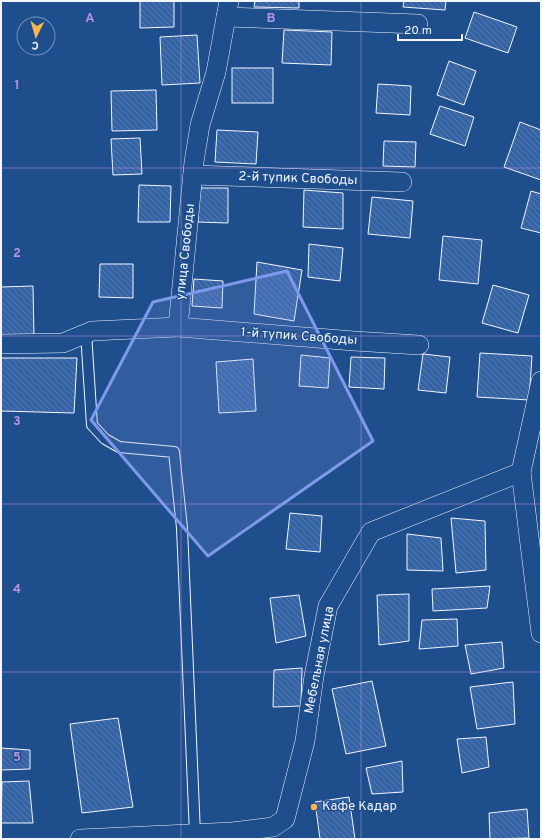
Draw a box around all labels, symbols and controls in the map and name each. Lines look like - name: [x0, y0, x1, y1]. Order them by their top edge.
- text: A: [85, 11, 95, 27]
- text: B: [267, 11, 276, 27]
- north arrow: [16, 16, 56, 56]
- scale bar: [398, 16, 462, 42]
- text: 20 m: [404, 23, 432, 39]
- text: С: [31, 38, 39, 52]
- text: 1: [14, 78, 20, 94]
- street label: 2-й тупик Свободы: [238, 169, 358, 189]
- street label: улица Свободы: [173, 203, 199, 301]
- text: 2: [13, 246, 21, 262]
- street label: 1-й тупик Свободы: [240, 325, 358, 349]
- text: 3: [13, 414, 21, 430]
- text: 4: [13, 582, 21, 598]
- street label: Мебельная улица: [302, 605, 338, 715]
- text: 5: [13, 750, 21, 766]
- place label: Кафе Кадар: [322, 799, 397, 815]
- marker: Кафе Кадар: [309, 802, 319, 812]

